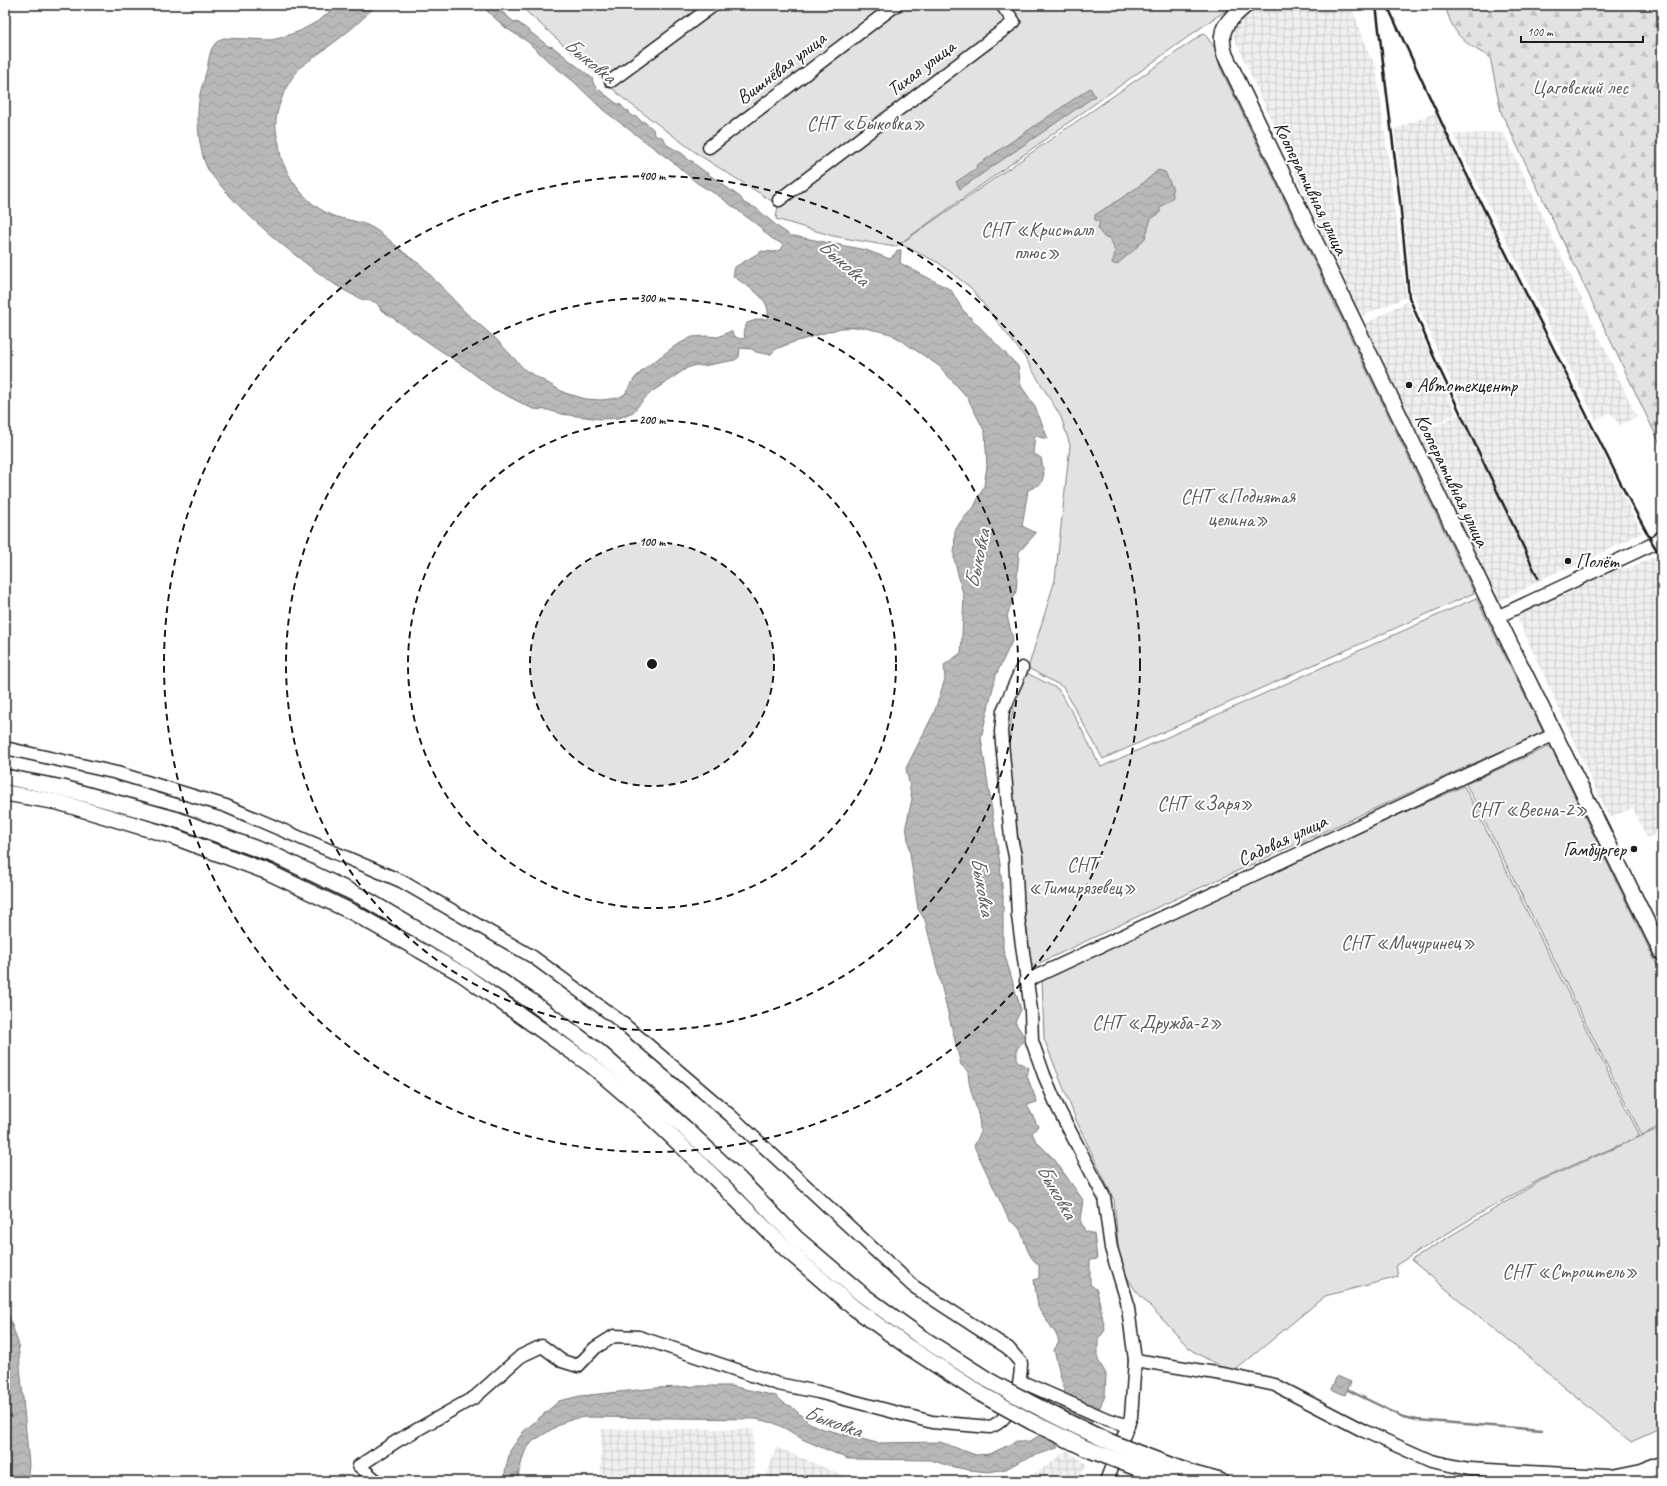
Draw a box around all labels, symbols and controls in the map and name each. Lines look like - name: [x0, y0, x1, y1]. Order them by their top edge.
- scale bar: [1521, 18, 1643, 44]
- text: 100 m: [1527, 24, 1554, 40]
- street label: Вишнёвая улица: [731, 25, 832, 110]
- water label: Быковка: [559, 31, 623, 90]
- street label: Тихая улица: [882, 33, 962, 102]
- park label: Цаговский лес: [1532, 75, 1629, 100]
- park label: СНТ «Быковка»: [807, 111, 925, 136]
- street label: Кооперативная улица: [1268, 117, 1355, 260]
- text: 400 m: [639, 168, 666, 184]
- park label: СНТ «Кристалл плюс»: [981, 217, 1095, 265]
- water label: Быковка: [813, 233, 877, 293]
- text: 300 m: [639, 290, 666, 306]
- place label: Автотехцентр: [1417, 373, 1519, 398]
- marker: Автотехцентр: [1404, 380, 1414, 390]
- street label: Кооперативная улица: [1409, 409, 1496, 552]
- text: 200 m: [639, 412, 666, 428]
- park label: СНТ «Поднятая целина»: [1181, 484, 1296, 532]
- water label: Быковка: [958, 525, 996, 591]
- text: 100 m: [639, 534, 666, 550]
- place label: Полёт: [1576, 549, 1620, 574]
- marker: Полёт: [1563, 556, 1573, 566]
- centre of rings: [645, 657, 659, 671]
- park label: СНТ «Заря»: [1157, 791, 1253, 816]
- park label: СНТ «Весна-2»: [1470, 797, 1588, 822]
- street label: Садовая улица: [1233, 808, 1332, 872]
- place label: Гамбургер: [1563, 837, 1627, 862]
- marker: Гамбургер: [1629, 844, 1639, 854]
- park label: СНТ «Тимирязевец»: [1028, 852, 1136, 900]
- water label: Быковка: [965, 855, 1001, 920]
- park label: СНТ «Мичуринец»: [1341, 930, 1475, 955]
- park label: СНТ «Дружба-2»: [1092, 1010, 1222, 1035]
- water label: Быковка: [1031, 1159, 1084, 1225]
- park label: СНТ «Строитель»: [1502, 1259, 1638, 1284]
- water label: Быковка: [801, 1399, 868, 1444]

